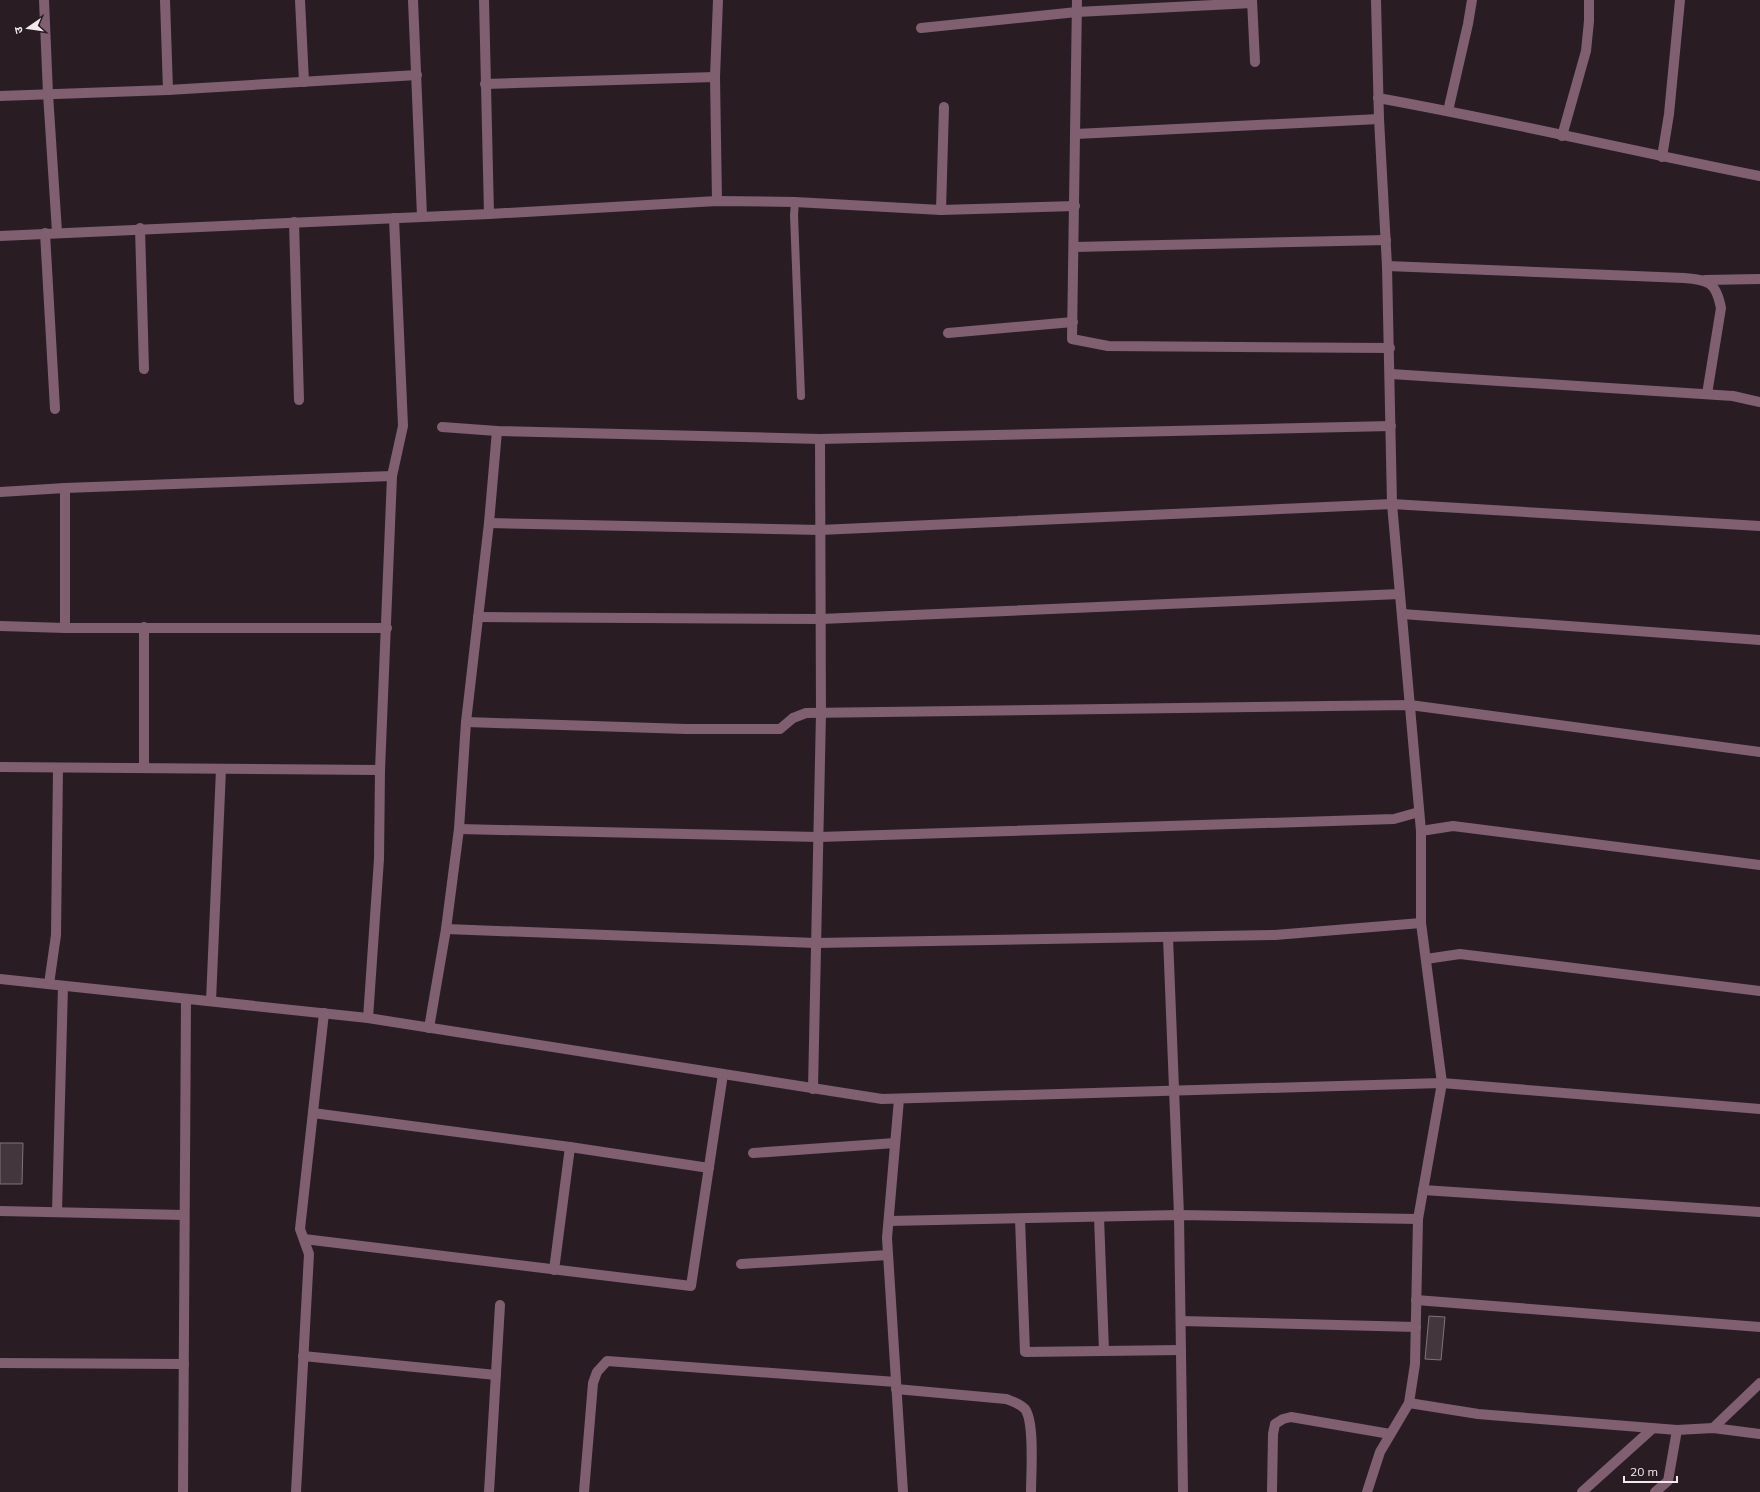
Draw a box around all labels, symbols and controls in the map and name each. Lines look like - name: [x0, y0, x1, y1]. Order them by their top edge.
- north arrow: [8, 8, 48, 48]
- text: उ: [11, 25, 26, 35]
- scale bar: [1624, 1458, 1677, 1484]
- text: 20 m: [1630, 1464, 1658, 1479]

